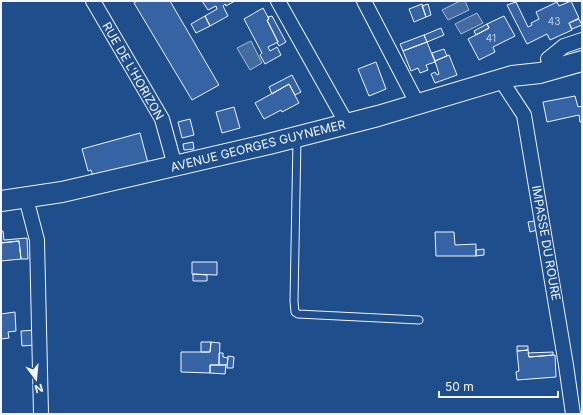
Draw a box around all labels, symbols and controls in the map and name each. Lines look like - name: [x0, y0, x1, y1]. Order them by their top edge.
- house number: 43: [548, 15, 560, 27]
- street label: RUE DE L'HORIZON: [99, 19, 167, 122]
- house number: 41: [486, 32, 496, 44]
- street label: AVENUE GEORGES GUYNEMER: [169, 116, 347, 175]
- street label: IMPASSE DU ROURE: [529, 184, 564, 302]
- north arrow: [16, 359, 56, 399]
- scale bar: [439, 373, 558, 399]
- text: 50 m: [445, 379, 474, 394]
- text: N: [33, 381, 45, 396]

